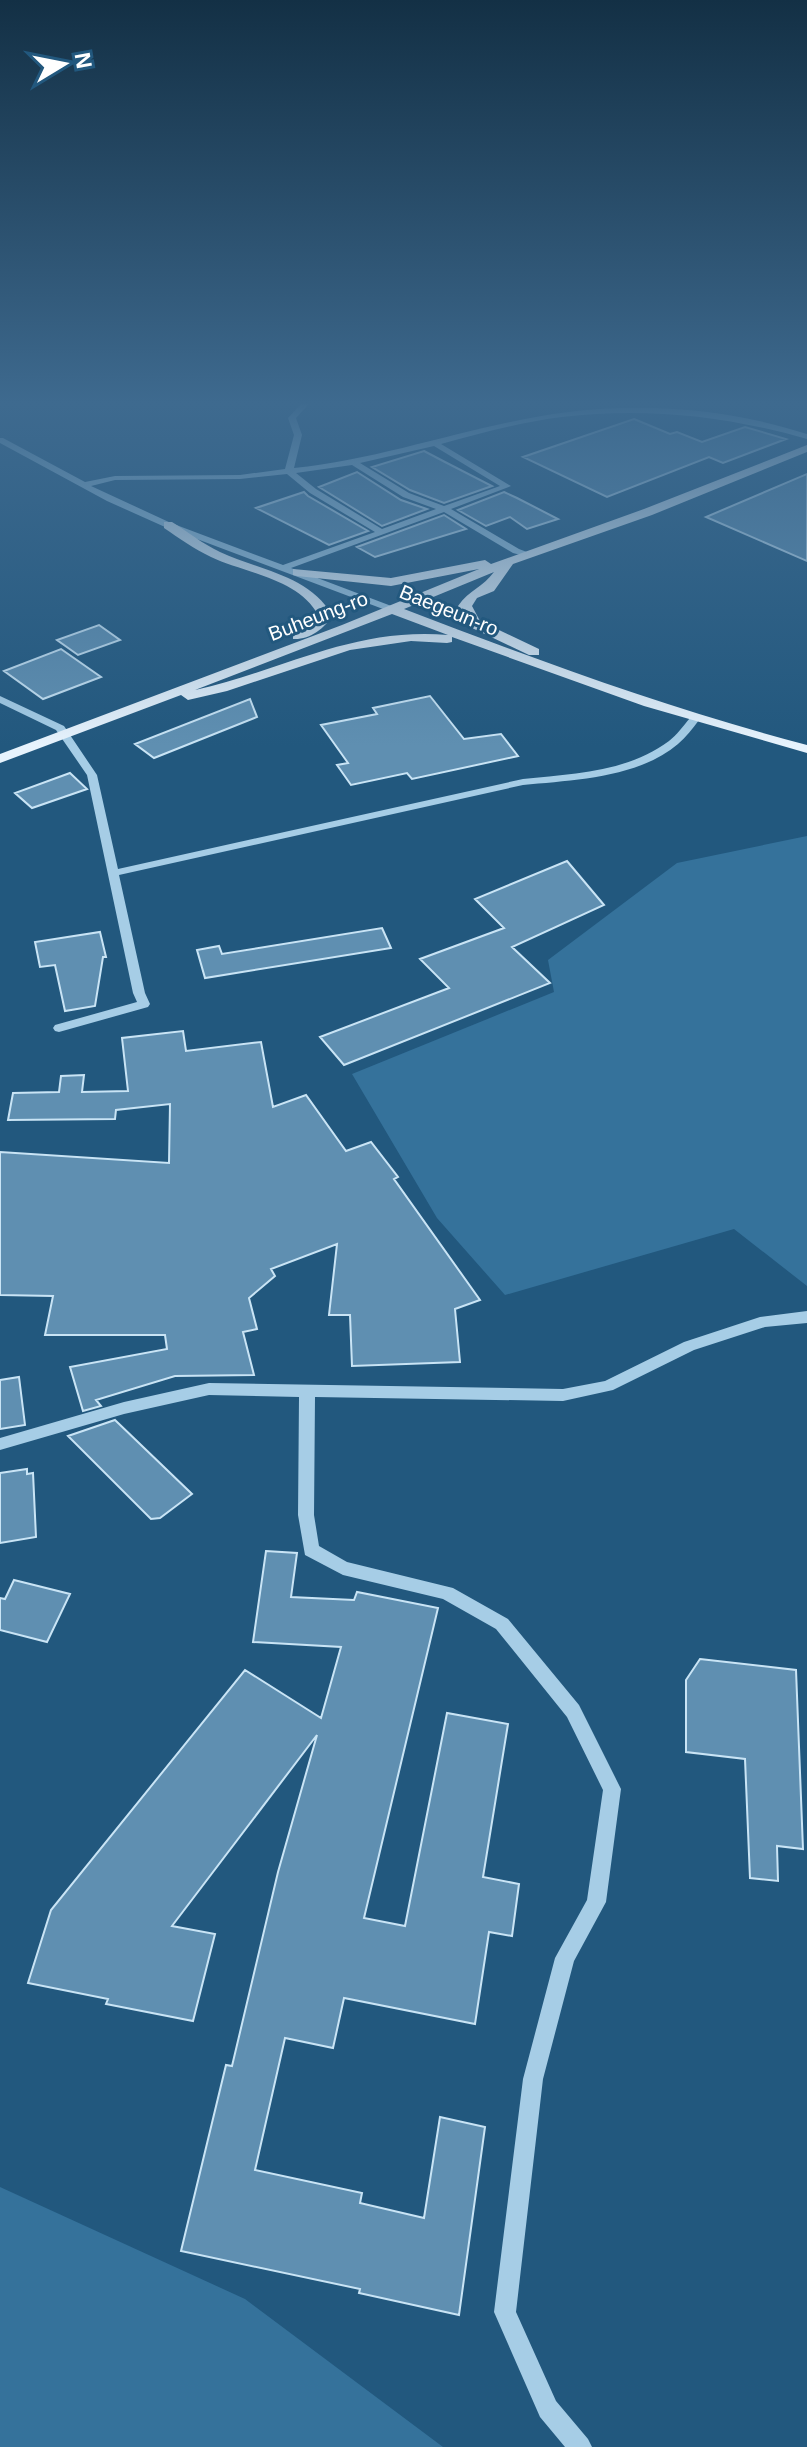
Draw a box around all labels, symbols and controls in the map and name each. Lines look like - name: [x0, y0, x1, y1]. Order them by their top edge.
- north arrow: [24, 24, 104, 104]
- text: N: [70, 51, 97, 71]
- street label: Baegeun-ro: [396, 580, 502, 640]
- street label: Buheung-ro: [265, 587, 371, 645]

